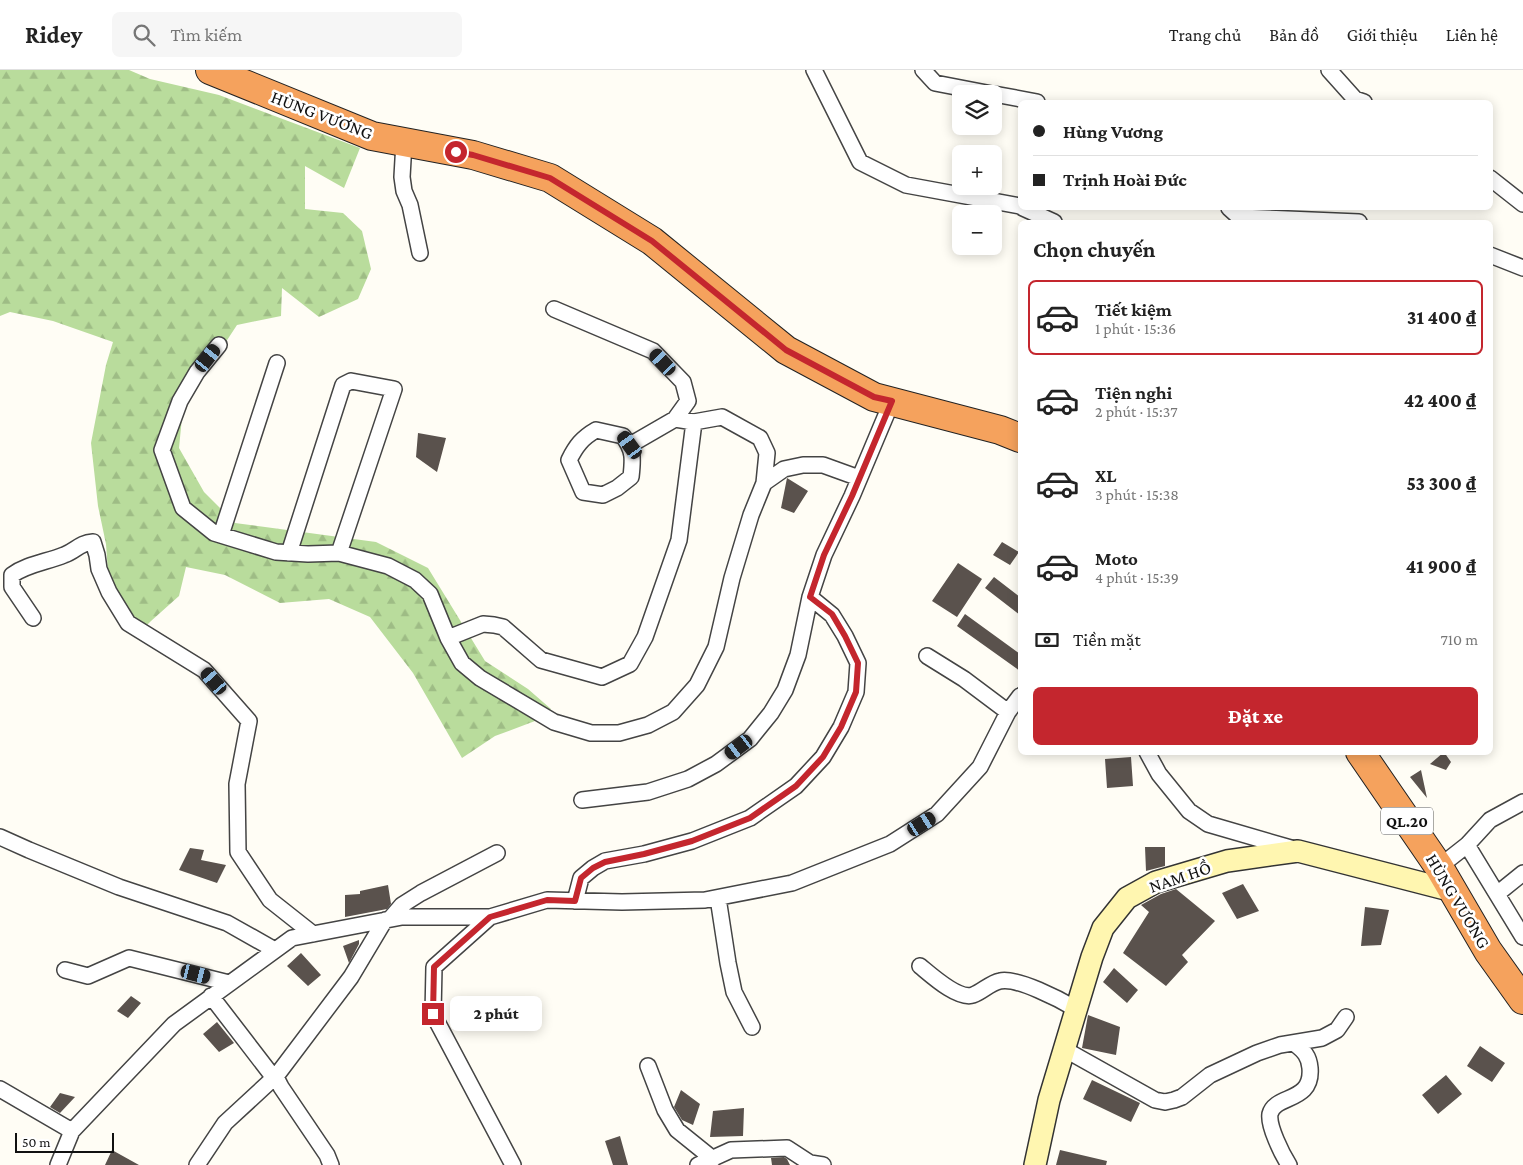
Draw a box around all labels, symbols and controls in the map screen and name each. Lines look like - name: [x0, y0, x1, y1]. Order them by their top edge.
- search box: [112, 12, 462, 57]
- text: Ridey: [25, 21, 82, 48]
- icon: search: [130, 21, 158, 49]
- text: Tìm kiếm: [170, 24, 242, 45]
- text: Trang chủ: [1169, 25, 1241, 45]
- text: Bản đồ: [1269, 25, 1319, 45]
- text: Giới thiệu: [1347, 25, 1418, 45]
- text: Liên hệ: [1446, 25, 1498, 45]
- map controls: [952, 85, 1002, 255]
- button: layers: [952, 85, 1002, 135]
- street label: HÙNG VƯƠNG: [268, 86, 376, 144]
- text: Hùng Vương: [1063, 121, 1163, 142]
- route start: [445, 141, 467, 163]
- button: +: [952, 145, 1002, 195]
- text: Trịnh Hoài Đức: [1063, 169, 1187, 190]
- button: −: [952, 205, 1002, 255]
- text: Chọn chuyến: [1033, 237, 1155, 262]
- icon: car: [1035, 295, 1080, 340]
- text: Tiết kiệm: [1095, 299, 1172, 320]
- text: 31 400 ₫: [1407, 307, 1476, 328]
- text: 1 phút · 15:36: [1095, 320, 1176, 337]
- car: [192, 342, 223, 374]
- car: [647, 346, 678, 378]
- icon: car: [1035, 378, 1080, 423]
- text: Tiện nghi: [1095, 382, 1172, 403]
- text: 42 400 ₫: [1404, 390, 1476, 411]
- text: 2 phút · 15:37: [1095, 403, 1178, 420]
- car: [615, 428, 644, 462]
- icon: car: [1035, 461, 1080, 506]
- text: XL: [1095, 465, 1117, 486]
- text: 53 300 ₫: [1407, 473, 1476, 494]
- text: 3 phút · 15:38: [1095, 486, 1179, 503]
- icon: car: [1035, 544, 1080, 589]
- text: Moto: [1095, 548, 1138, 569]
- text: 41 900 ₫: [1406, 556, 1476, 577]
- text: 4 phút · 15:39: [1095, 569, 1179, 586]
- icon: cash: [1033, 626, 1061, 654]
- text: Tiền mặt: [1073, 629, 1141, 650]
- text: 710 m: [1440, 631, 1478, 648]
- car: [198, 665, 229, 697]
- button: Đặt xe: [1033, 687, 1478, 745]
- car: [722, 732, 755, 762]
- road number: QL.20: [1381, 808, 1433, 834]
- car: [905, 810, 938, 838]
- street label: HÙNG VƯƠNG: [1422, 850, 1494, 952]
- street label: NAM HỒ: [1146, 856, 1214, 897]
- car: [179, 963, 212, 985]
- callout: 2 phút: [450, 996, 543, 1032]
- route end: [422, 1003, 444, 1025]
- text: 2 phút: [473, 1005, 519, 1022]
- scale bar: [15, 1130, 114, 1153]
- text: 50 m: [22, 1134, 50, 1150]

